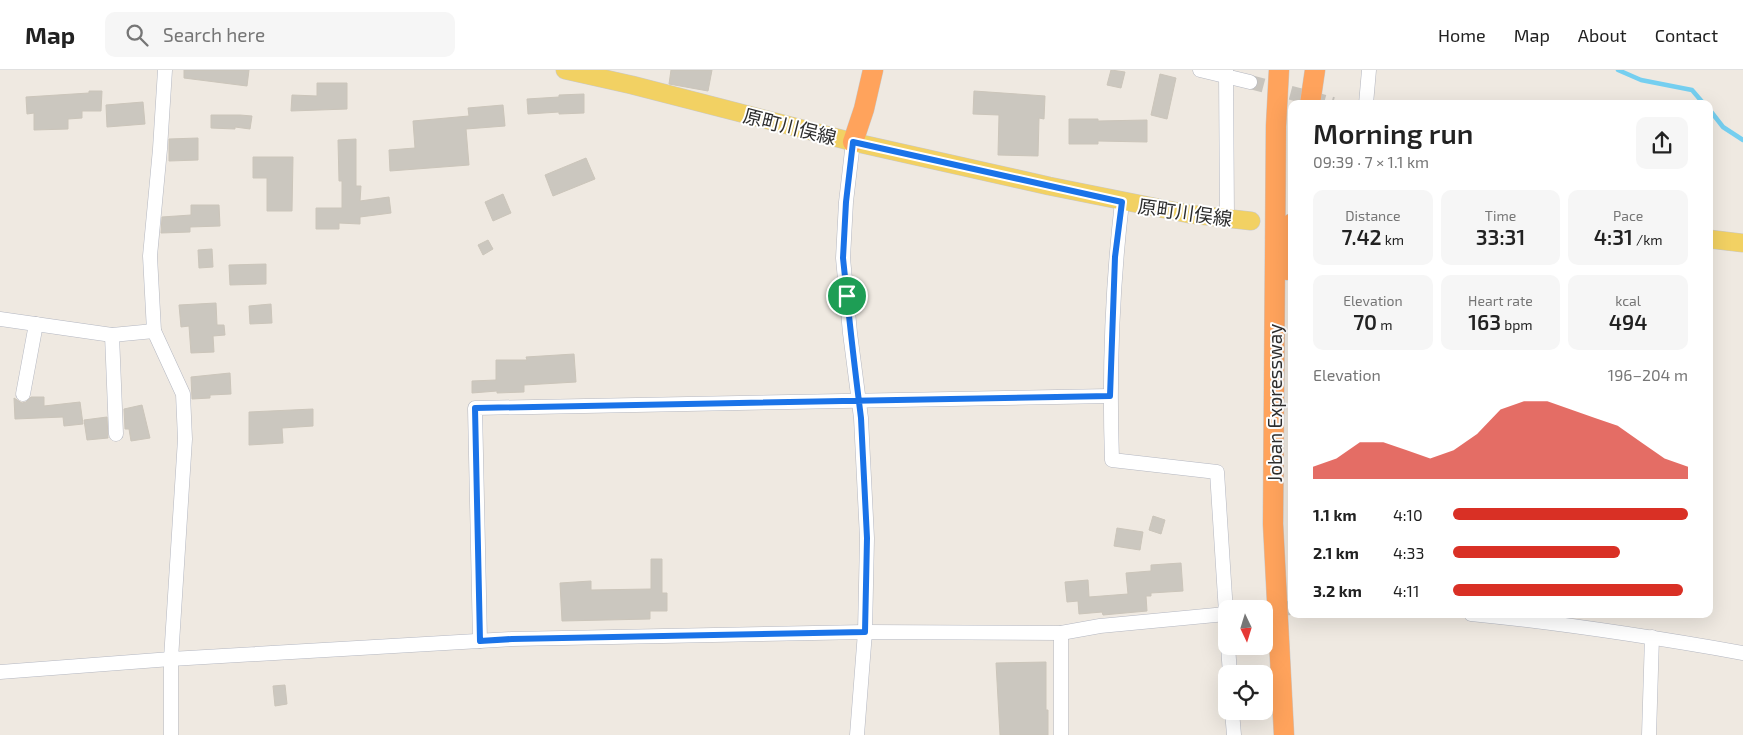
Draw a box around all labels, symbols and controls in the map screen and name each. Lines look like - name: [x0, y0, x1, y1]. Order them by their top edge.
- search box: [105, 12, 455, 57]
- text: Map: [25, 20, 75, 49]
- icon: search: [123, 21, 151, 49]
- text: Search here: [163, 23, 265, 46]
- text: Home: [1438, 24, 1486, 46]
- text: Map: [1514, 24, 1550, 46]
- text: About: [1578, 24, 1627, 46]
- text: Contact: [1655, 24, 1718, 46]
- street label: 原町川俣線: [741, 103, 839, 149]
- text: Morning run: [1313, 116, 1473, 150]
- button: share: [1636, 117, 1688, 169]
- text: 09:39 · 7 × 1.1 km: [1313, 152, 1429, 171]
- street label: 原町川俣線: [1136, 194, 1234, 230]
- text: Distance: [1345, 207, 1400, 224]
- text: Time: [1485, 207, 1516, 224]
- text: Pace: [1613, 207, 1643, 224]
- text: 7.42: [1342, 224, 1382, 249]
- text: 33:31: [1476, 224, 1525, 249]
- text: 4:31: [1594, 224, 1633, 249]
- text: km: [1382, 231, 1404, 248]
- text: /km: [1633, 231, 1663, 248]
- pin: [826, 275, 868, 317]
- icon: arrive: [833, 282, 861, 310]
- text: Elevation: [1343, 292, 1403, 309]
- text: Heart rate: [1468, 292, 1533, 309]
- text: kcal: [1615, 292, 1641, 309]
- text: 70: [1353, 309, 1377, 334]
- text: 163: [1468, 309, 1501, 334]
- text: 494: [1609, 309, 1647, 334]
- text: m: [1377, 316, 1393, 333]
- text: bpm: [1501, 316, 1533, 333]
- street label: Joban Expressway: [1263, 324, 1286, 482]
- text: Elevation: [1313, 365, 1381, 384]
- text: 196–204 m: [1608, 365, 1688, 384]
- text: 1.1 km: [1313, 505, 1357, 524]
- text: 4:10: [1393, 505, 1423, 524]
- text: 2.1 km: [1313, 543, 1359, 562]
- text: 4:33: [1393, 543, 1424, 562]
- text: 3.2 km: [1313, 581, 1362, 600]
- text: 4:11: [1393, 581, 1419, 600]
- north arrow: [1218, 600, 1272, 655]
- map controls: [1218, 600, 1273, 720]
- button: locate: [1218, 665, 1273, 720]

